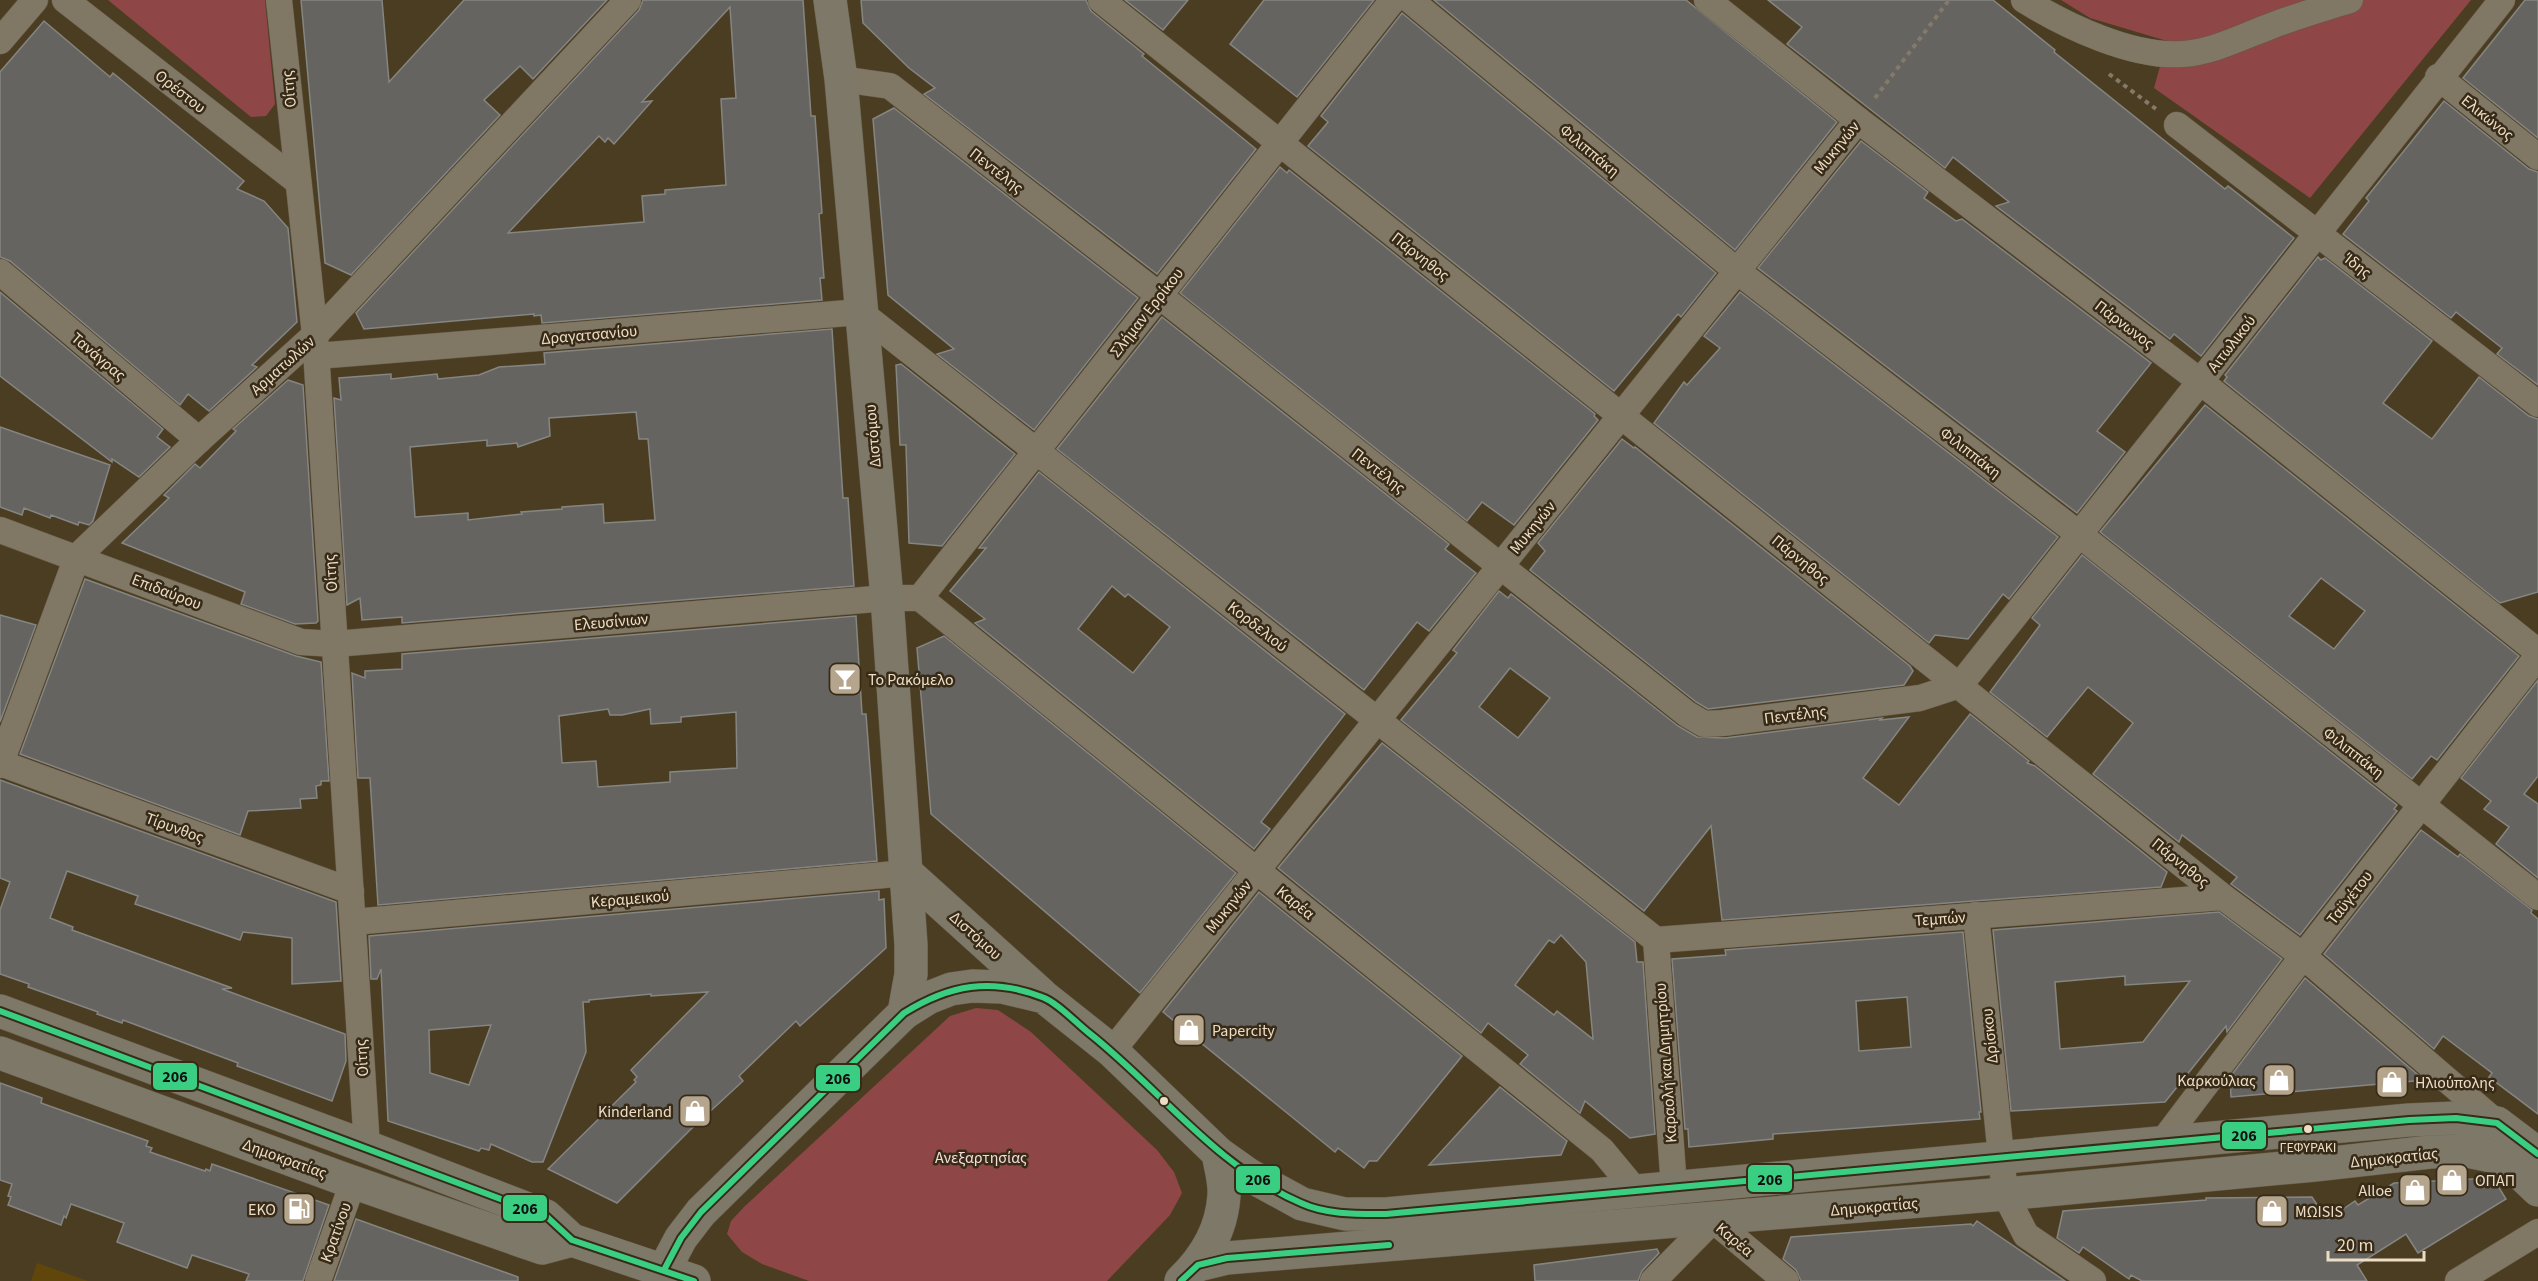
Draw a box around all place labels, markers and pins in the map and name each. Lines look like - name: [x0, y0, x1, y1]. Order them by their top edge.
- bar icon: Το Ρακόμελο: [827, 661, 863, 697]
- place label: Το Ρακόμελο: [868, 669, 954, 691]
- shop icon: Papercity: [1171, 1012, 1207, 1048]
- place label: Papercity: [1212, 1020, 1275, 1042]
- shop icon: Καρκούλιας: [2261, 1062, 2297, 1098]
- shop icon: Ηλιούπολης: [2374, 1064, 2410, 1100]
- place label: Καρκούλιας: [2177, 1070, 2256, 1092]
- place label: Ηλιούπολης: [2415, 1072, 2495, 1094]
- shop icon: Kinderland: [677, 1093, 713, 1129]
- unlabelled marker: [1158, 1095, 1170, 1107]
- place label: Kinderland: [598, 1101, 672, 1123]
- marker: ΓΕΦΥΡΑΚΙ: [2302, 1123, 2314, 1135]
- place label: ΓΕΦΥΡΑΚΙ: [2279, 1138, 2337, 1158]
- shop icon: ΟΠΑΠ: [2434, 1162, 2470, 1198]
- place label: ΟΠΑΠ: [2475, 1170, 2515, 1192]
- shop icon: Alloe: [2397, 1172, 2433, 1208]
- place label: Alloe: [2359, 1180, 2392, 1202]
- fuel station icon: EKO: [281, 1191, 317, 1227]
- shop icon: ΜΩISIS: [2254, 1193, 2290, 1229]
- place label: EKO: [248, 1199, 276, 1221]
- place label: ΜΩISIS: [2295, 1201, 2343, 1223]

